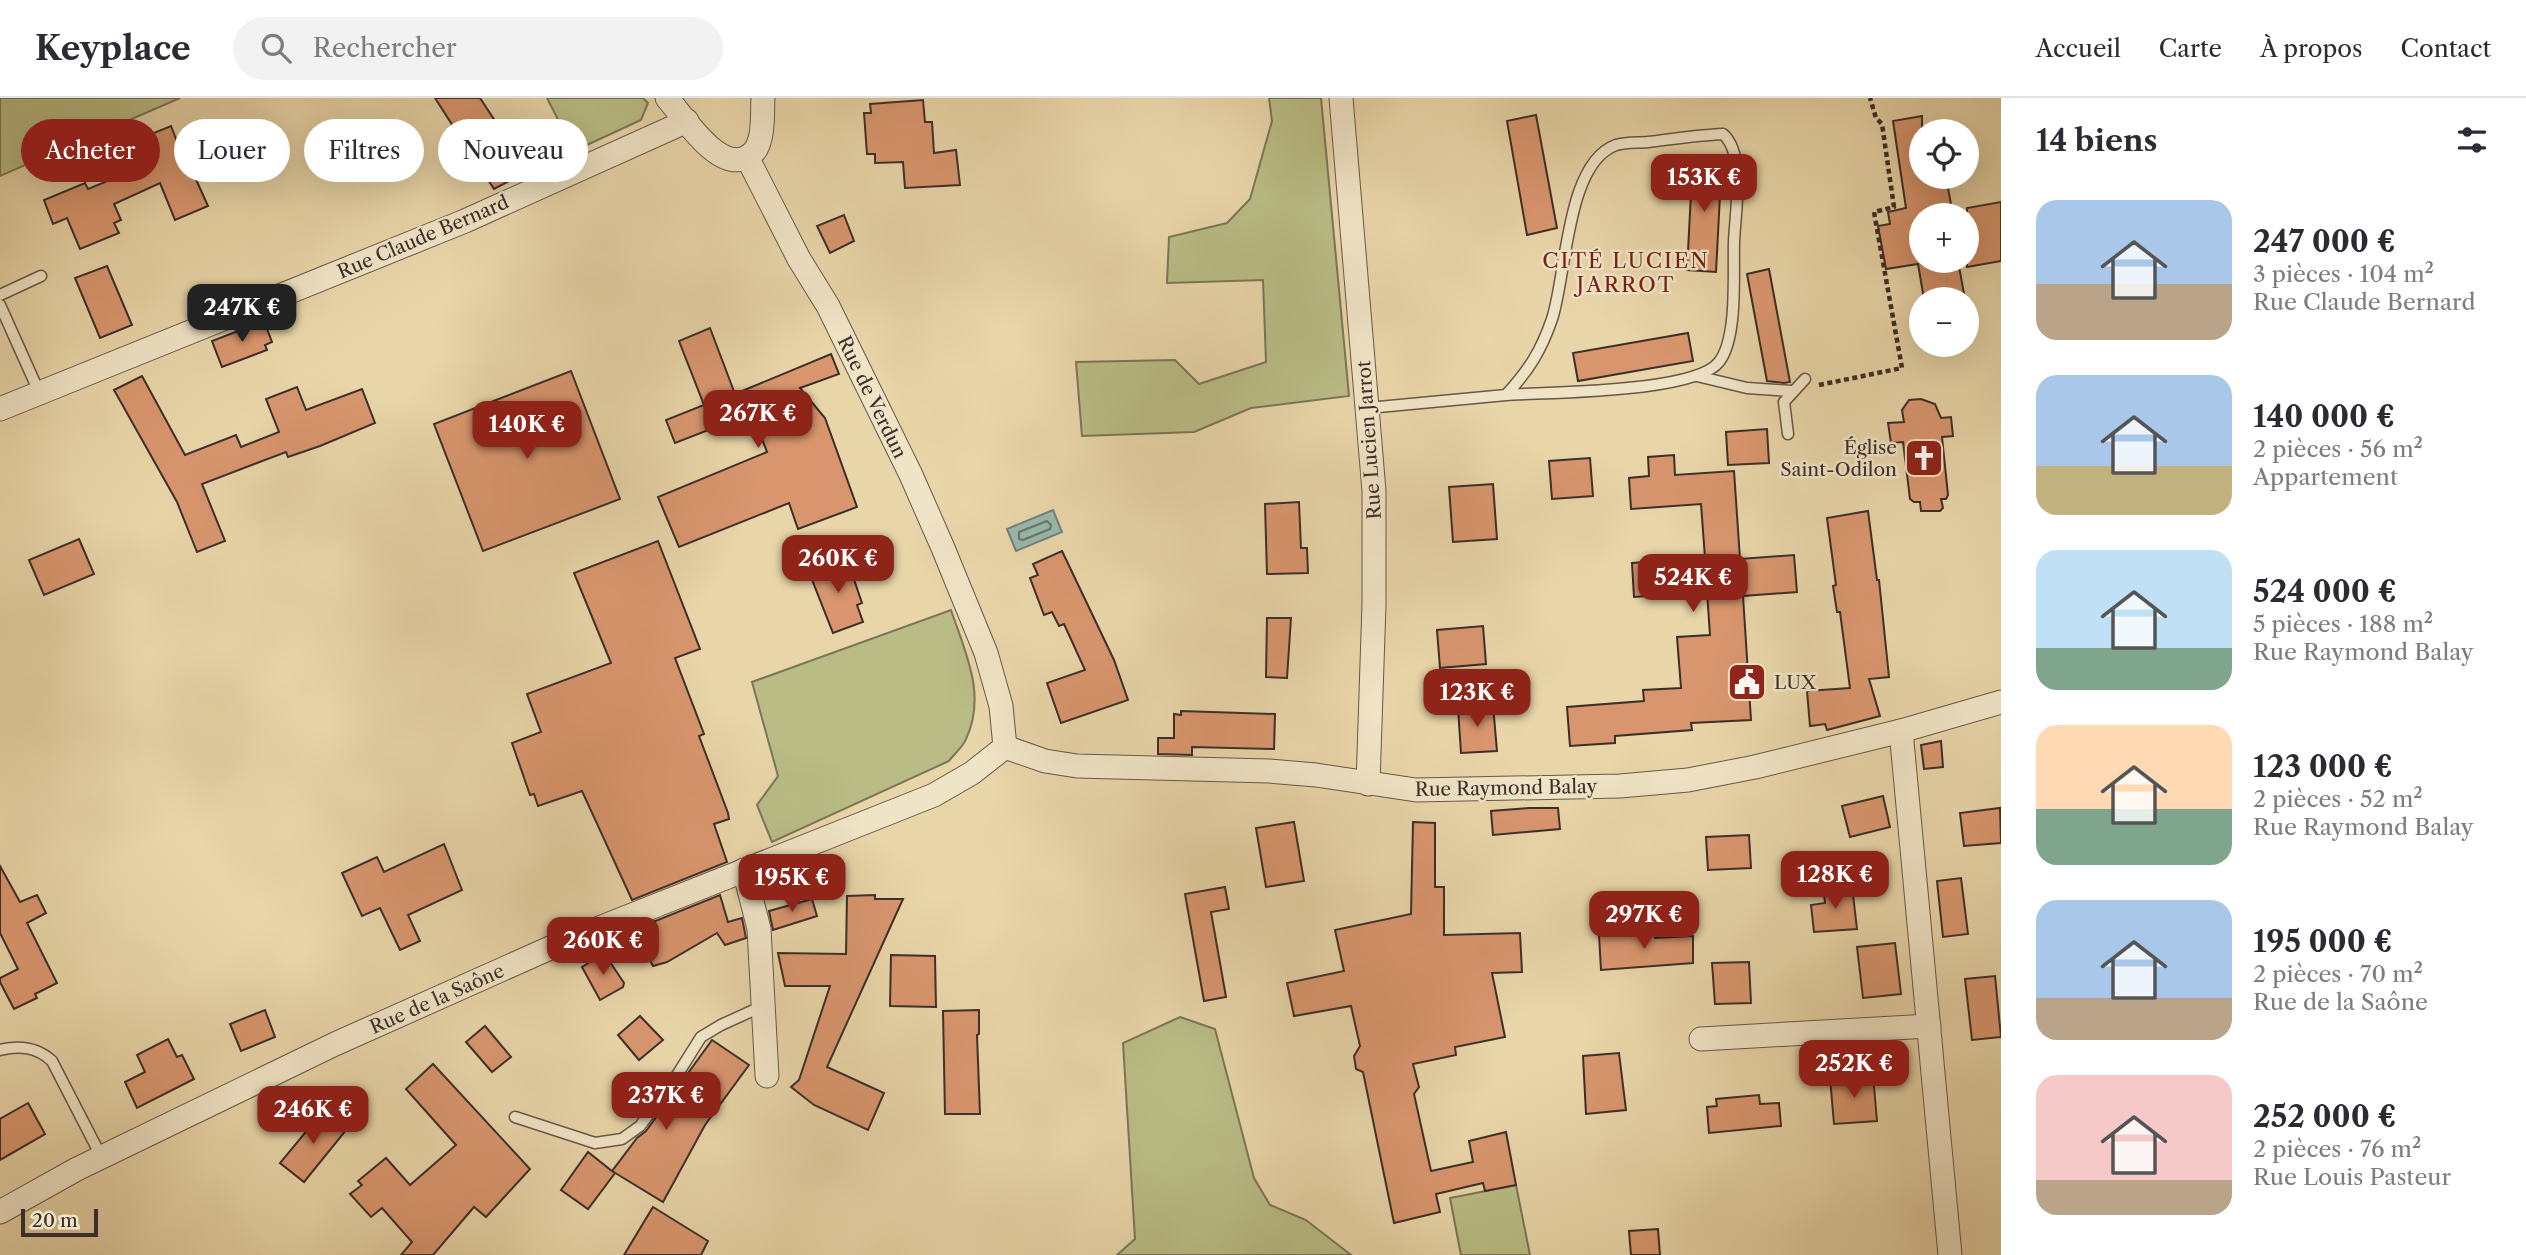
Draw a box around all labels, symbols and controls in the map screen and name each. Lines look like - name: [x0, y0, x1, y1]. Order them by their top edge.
- search box: [233, 17, 723, 80]
- text: Keyplace: [35, 28, 191, 69]
- icon: search: [257, 29, 295, 67]
- text: Rechercher: [313, 32, 457, 64]
- text: Accueil: [2036, 34, 2121, 63]
- text: Carte: [2159, 34, 2222, 63]
- text: À propos: [2260, 34, 2363, 63]
- text: Contact: [2401, 34, 2491, 63]
- chip: Acheter: [21, 119, 160, 182]
- chip: Louer: [174, 119, 290, 182]
- chip: Filtres: [304, 119, 424, 182]
- chip: Nouveau: [438, 119, 588, 182]
- map controls: [1909, 119, 1979, 357]
- button: locate: [1909, 119, 1979, 189]
- icon: filters: [2453, 121, 2491, 159]
- text: 14 biens: [2036, 122, 2157, 159]
- pin: 153K €: [1647, 155, 1761, 214]
- text: 153K €: [1667, 163, 1741, 191]
- street label: Rue Claude Bernard: [334, 190, 512, 283]
- button: +: [1909, 203, 1979, 273]
- text: 247 000 €: [2253, 223, 2396, 260]
- icon: home: [2092, 228, 2176, 312]
- district label: CITÉ LUCIEN JARROT: [1542, 248, 1710, 297]
- text: 3 pièces · 104 m²: [2253, 260, 2434, 288]
- pin: 247K €: [185, 285, 299, 344]
- button: −: [1909, 287, 1979, 357]
- text: Rue Claude Bernard: [2253, 288, 2475, 316]
- text: 247K €: [203, 293, 281, 321]
- street label: Rue de Verdun: [832, 332, 912, 462]
- street label: Rue Lucien Jarrot: [1352, 359, 1386, 520]
- pin: 267K €: [701, 390, 815, 450]
- text: 140 000 €: [2253, 398, 2395, 435]
- text: 267K €: [719, 399, 797, 427]
- pin: 140K €: [470, 402, 584, 461]
- icon: home: [2092, 403, 2176, 487]
- text: 140K €: [489, 410, 565, 438]
- text: 2 pièces · 56 m²: [2253, 435, 2423, 463]
- place label: Église Saint-Odilon: [1780, 436, 1897, 481]
- church icon: Église Saint-Odilon: [1903, 437, 1945, 479]
- text: Appartement: [2253, 463, 2398, 491]
- pin: 260K €: [781, 536, 895, 595]
- text: 260K €: [798, 544, 878, 572]
- pin: 524K €: [1636, 554, 1750, 614]
- text: 524K €: [1654, 563, 1732, 591]
- text: 524 000 €: [2253, 573, 2397, 610]
- icon: home: [2092, 578, 2176, 662]
- text: 5 pièces · 188 m²: [2253, 610, 2433, 638]
- text: Rue Raymond Balay: [2253, 638, 2474, 666]
- public building icon: LUX: [1726, 661, 1768, 703]
- pin: 123K €: [1420, 670, 1534, 729]
- place label: LUX: [1774, 671, 1817, 694]
- text: 123K €: [1439, 678, 1515, 706]
- text: 123 000 €: [2253, 748, 2393, 785]
- icon: home: [2092, 753, 2176, 837]
- street label: Rue Raymond Balay: [1415, 775, 1598, 801]
- text: 2 pièces · 52 m²: [2253, 785, 2423, 813]
- text: Rue Raymond Balay: [2253, 813, 2474, 841]
- pin: 128K €: [1778, 852, 1892, 911]
- pin: 195K €: [735, 854, 849, 914]
- text: 128K €: [1797, 860, 1873, 888]
- text: 195K €: [755, 863, 829, 891]
- pin: 297K €: [1587, 892, 1701, 951]
- text: 297K €: [1605, 900, 1683, 928]
- pin: 260K €: [546, 918, 660, 977]
- text: 195 000 €: [2253, 923, 2392, 960]
- text: 260K €: [563, 926, 643, 954]
- icon: home: [2092, 928, 2176, 1012]
- street label: Rue de la Saône: [366, 959, 508, 1039]
- text: 2 pièces · 70 m²: [2253, 960, 2423, 988]
- text: Rue de la Saône: [2253, 988, 2428, 1016]
- pin: 252K €: [1797, 1040, 1911, 1100]
- text: 252K €: [1815, 1049, 1893, 1077]
- pin: 237K €: [609, 1072, 723, 1132]
- text: 237K €: [628, 1081, 704, 1109]
- pin: 246K €: [256, 1086, 370, 1146]
- text: 246K €: [273, 1095, 353, 1123]
- text: 252 000 €: [2253, 1098, 2396, 1135]
- icon: home: [2092, 1103, 2176, 1187]
- text: 2 pièces · 76 m²: [2253, 1135, 2421, 1163]
- text: Rue Louis Pasteur: [2253, 1163, 2451, 1191]
- scale bar: [21, 1206, 98, 1238]
- text: 20 m: [32, 1209, 78, 1232]

